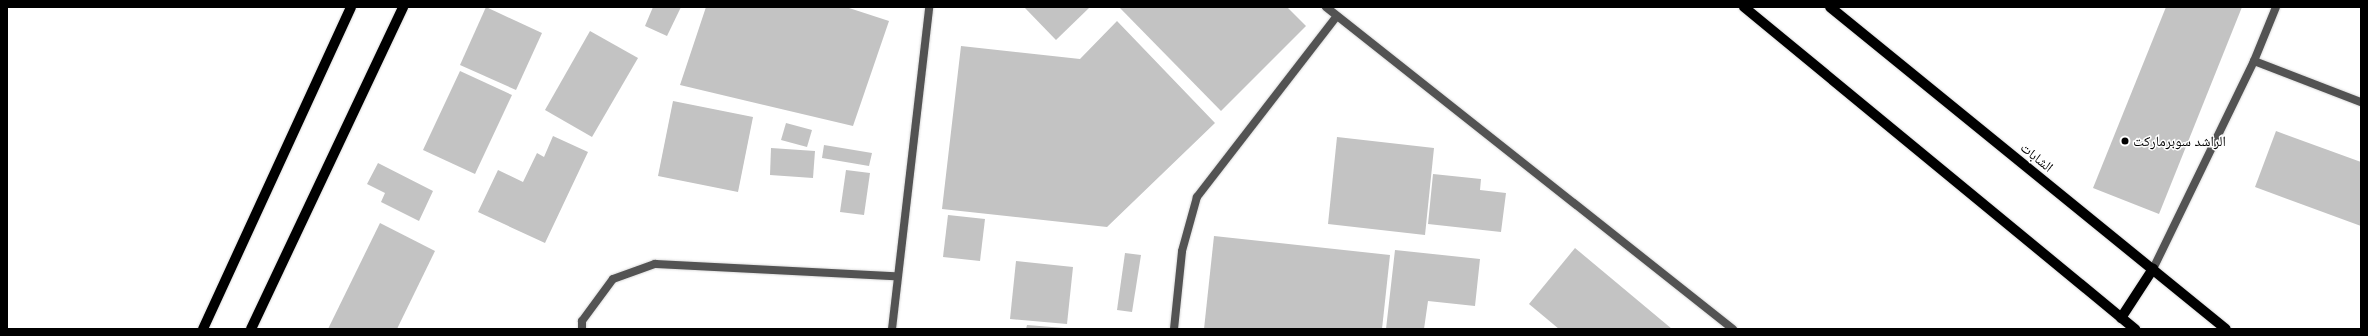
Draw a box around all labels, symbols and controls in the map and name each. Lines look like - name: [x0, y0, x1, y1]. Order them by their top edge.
- place label: الراشد سوبرماركت: [2133, 133, 2226, 149]
- marker: الراشد سوبرماركت: [2120, 136, 2130, 146]
- street label: الشابات: [2017, 139, 2057, 175]

